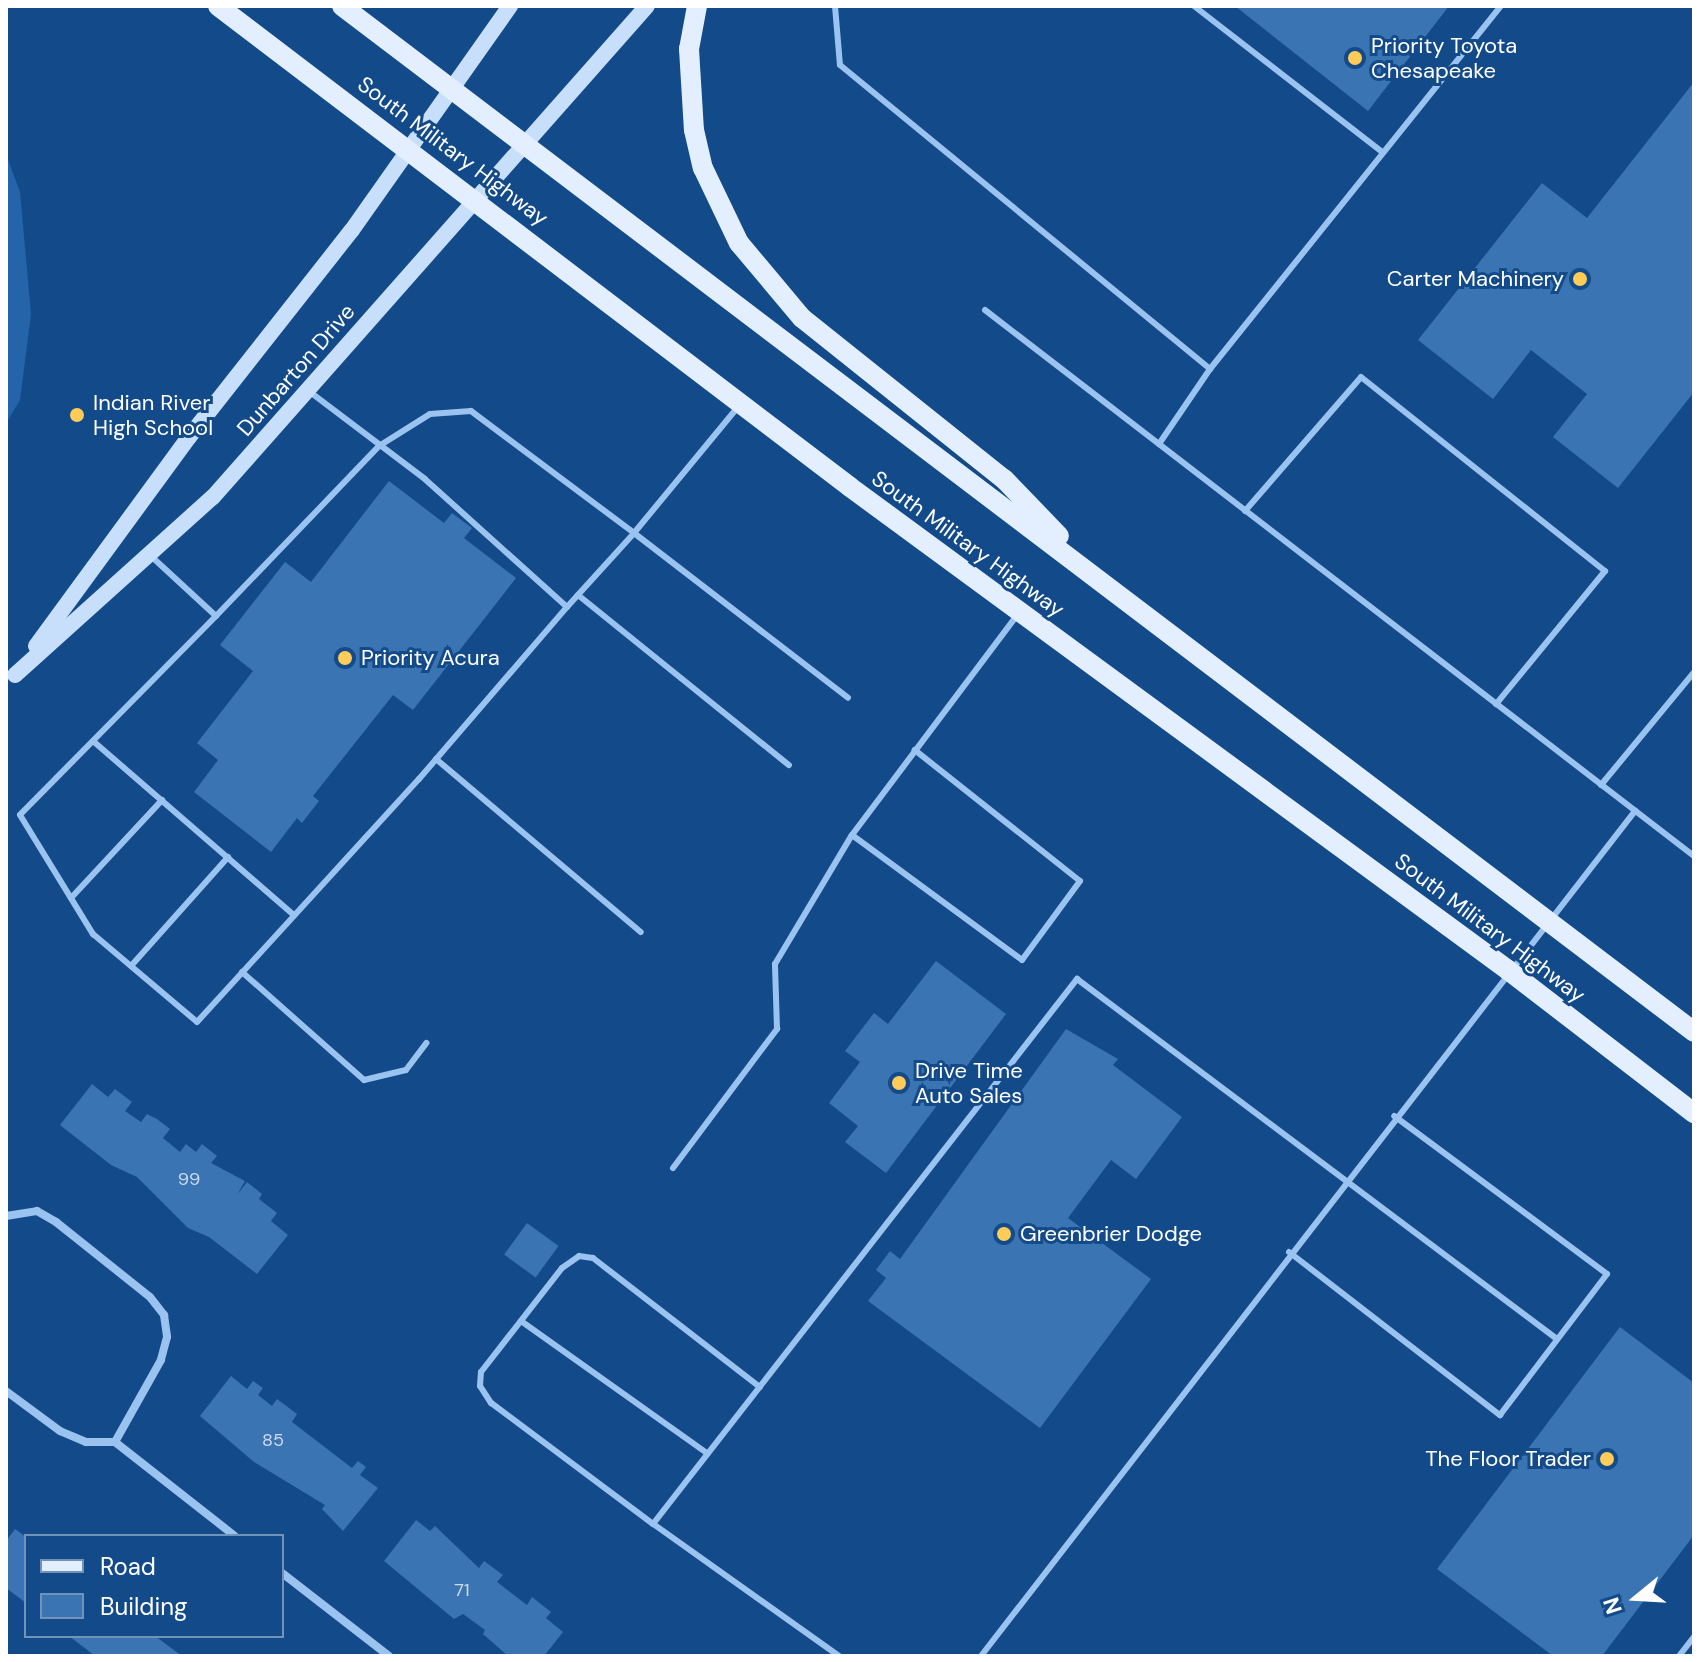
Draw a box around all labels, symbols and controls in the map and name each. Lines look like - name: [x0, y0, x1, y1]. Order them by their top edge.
- place label: Priority Toyota Chesapeake: [1371, 32, 1517, 84]
- marker: Priority Toyota Chesapeake: [1346, 49, 1364, 67]
- street label: South Military Highway: [353, 71, 553, 231]
- place label: Carter Machinery: [1387, 266, 1564, 292]
- marker: Carter Machinery: [1571, 270, 1589, 288]
- street label: Dunbarton Drive: [232, 299, 360, 441]
- place label: Indian River High School: [93, 389, 213, 440]
- marker: Indian River High School: [68, 406, 86, 424]
- street label: South Military Highway: [866, 465, 1070, 623]
- place label: Priority Acura: [361, 645, 500, 671]
- marker: Priority Acura: [336, 649, 354, 667]
- street label: South Military Highway: [1390, 848, 1590, 1008]
- place label: Drive Time Auto Sales: [915, 1057, 1023, 1108]
- marker: Drive Time Auto Sales: [890, 1074, 908, 1092]
- house number: 99: [178, 1168, 200, 1190]
- place label: Greenbrier Dodge: [1020, 1221, 1202, 1247]
- marker: Greenbrier Dodge: [995, 1225, 1013, 1243]
- house number: 85: [262, 1429, 284, 1451]
- place label: The Floor Trader: [1425, 1446, 1591, 1472]
- marker: The Floor Trader: [1598, 1450, 1616, 1468]
- legend: [24, 1534, 284, 1638]
- text: Road: [100, 1551, 156, 1582]
- north arrow: [1596, 1558, 1676, 1638]
- house number: 71: [454, 1579, 470, 1601]
- text: Building: [100, 1591, 187, 1622]
- text: N: [1596, 1593, 1629, 1618]

